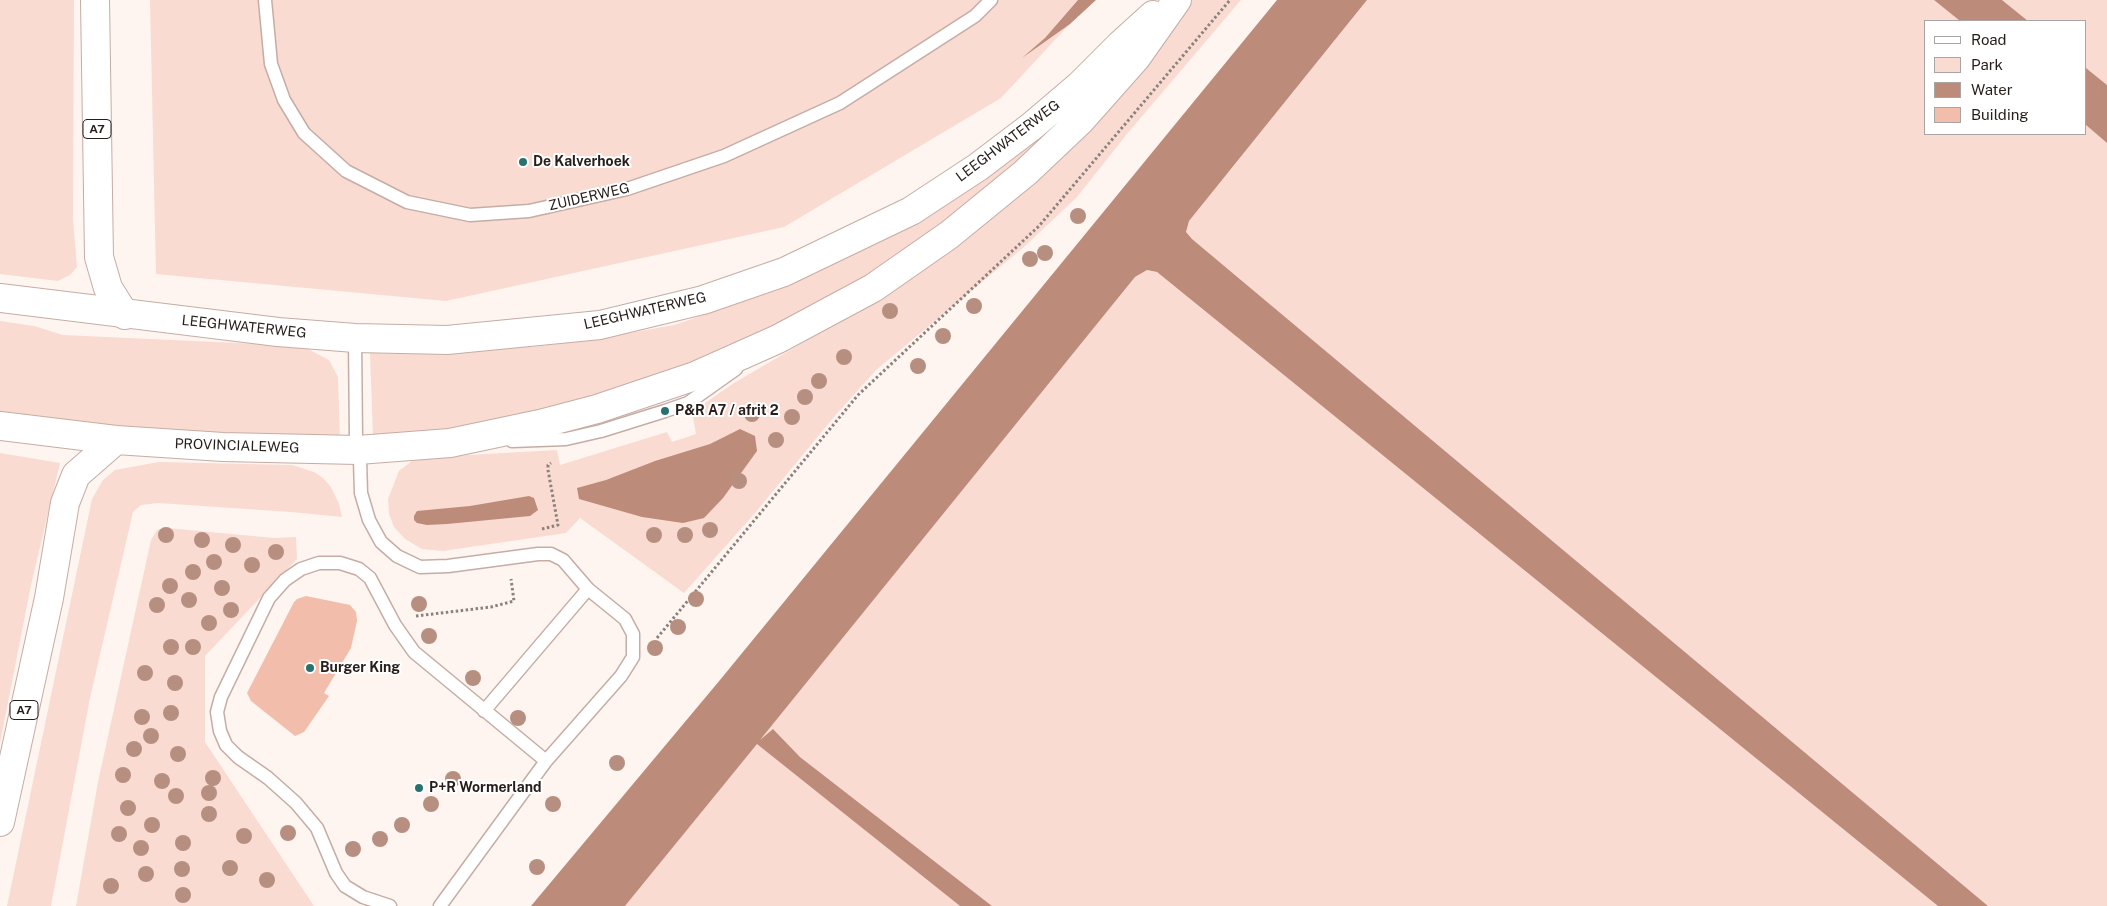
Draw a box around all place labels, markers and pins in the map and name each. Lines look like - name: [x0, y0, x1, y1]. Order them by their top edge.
- place label: De Kalverhoek: [533, 154, 630, 170]
- marker: De Kalverhoek: [517, 156, 529, 168]
- place label: P&R A7 / afrit 2: [675, 403, 779, 419]
- marker: P&R A7 / afrit 2: [659, 405, 671, 417]
- place label: Burger King: [320, 660, 400, 676]
- marker: Burger King: [304, 662, 316, 674]
- place label: P+R Wormerland: [429, 780, 542, 796]
- marker: P+R Wormerland: [413, 782, 425, 794]

